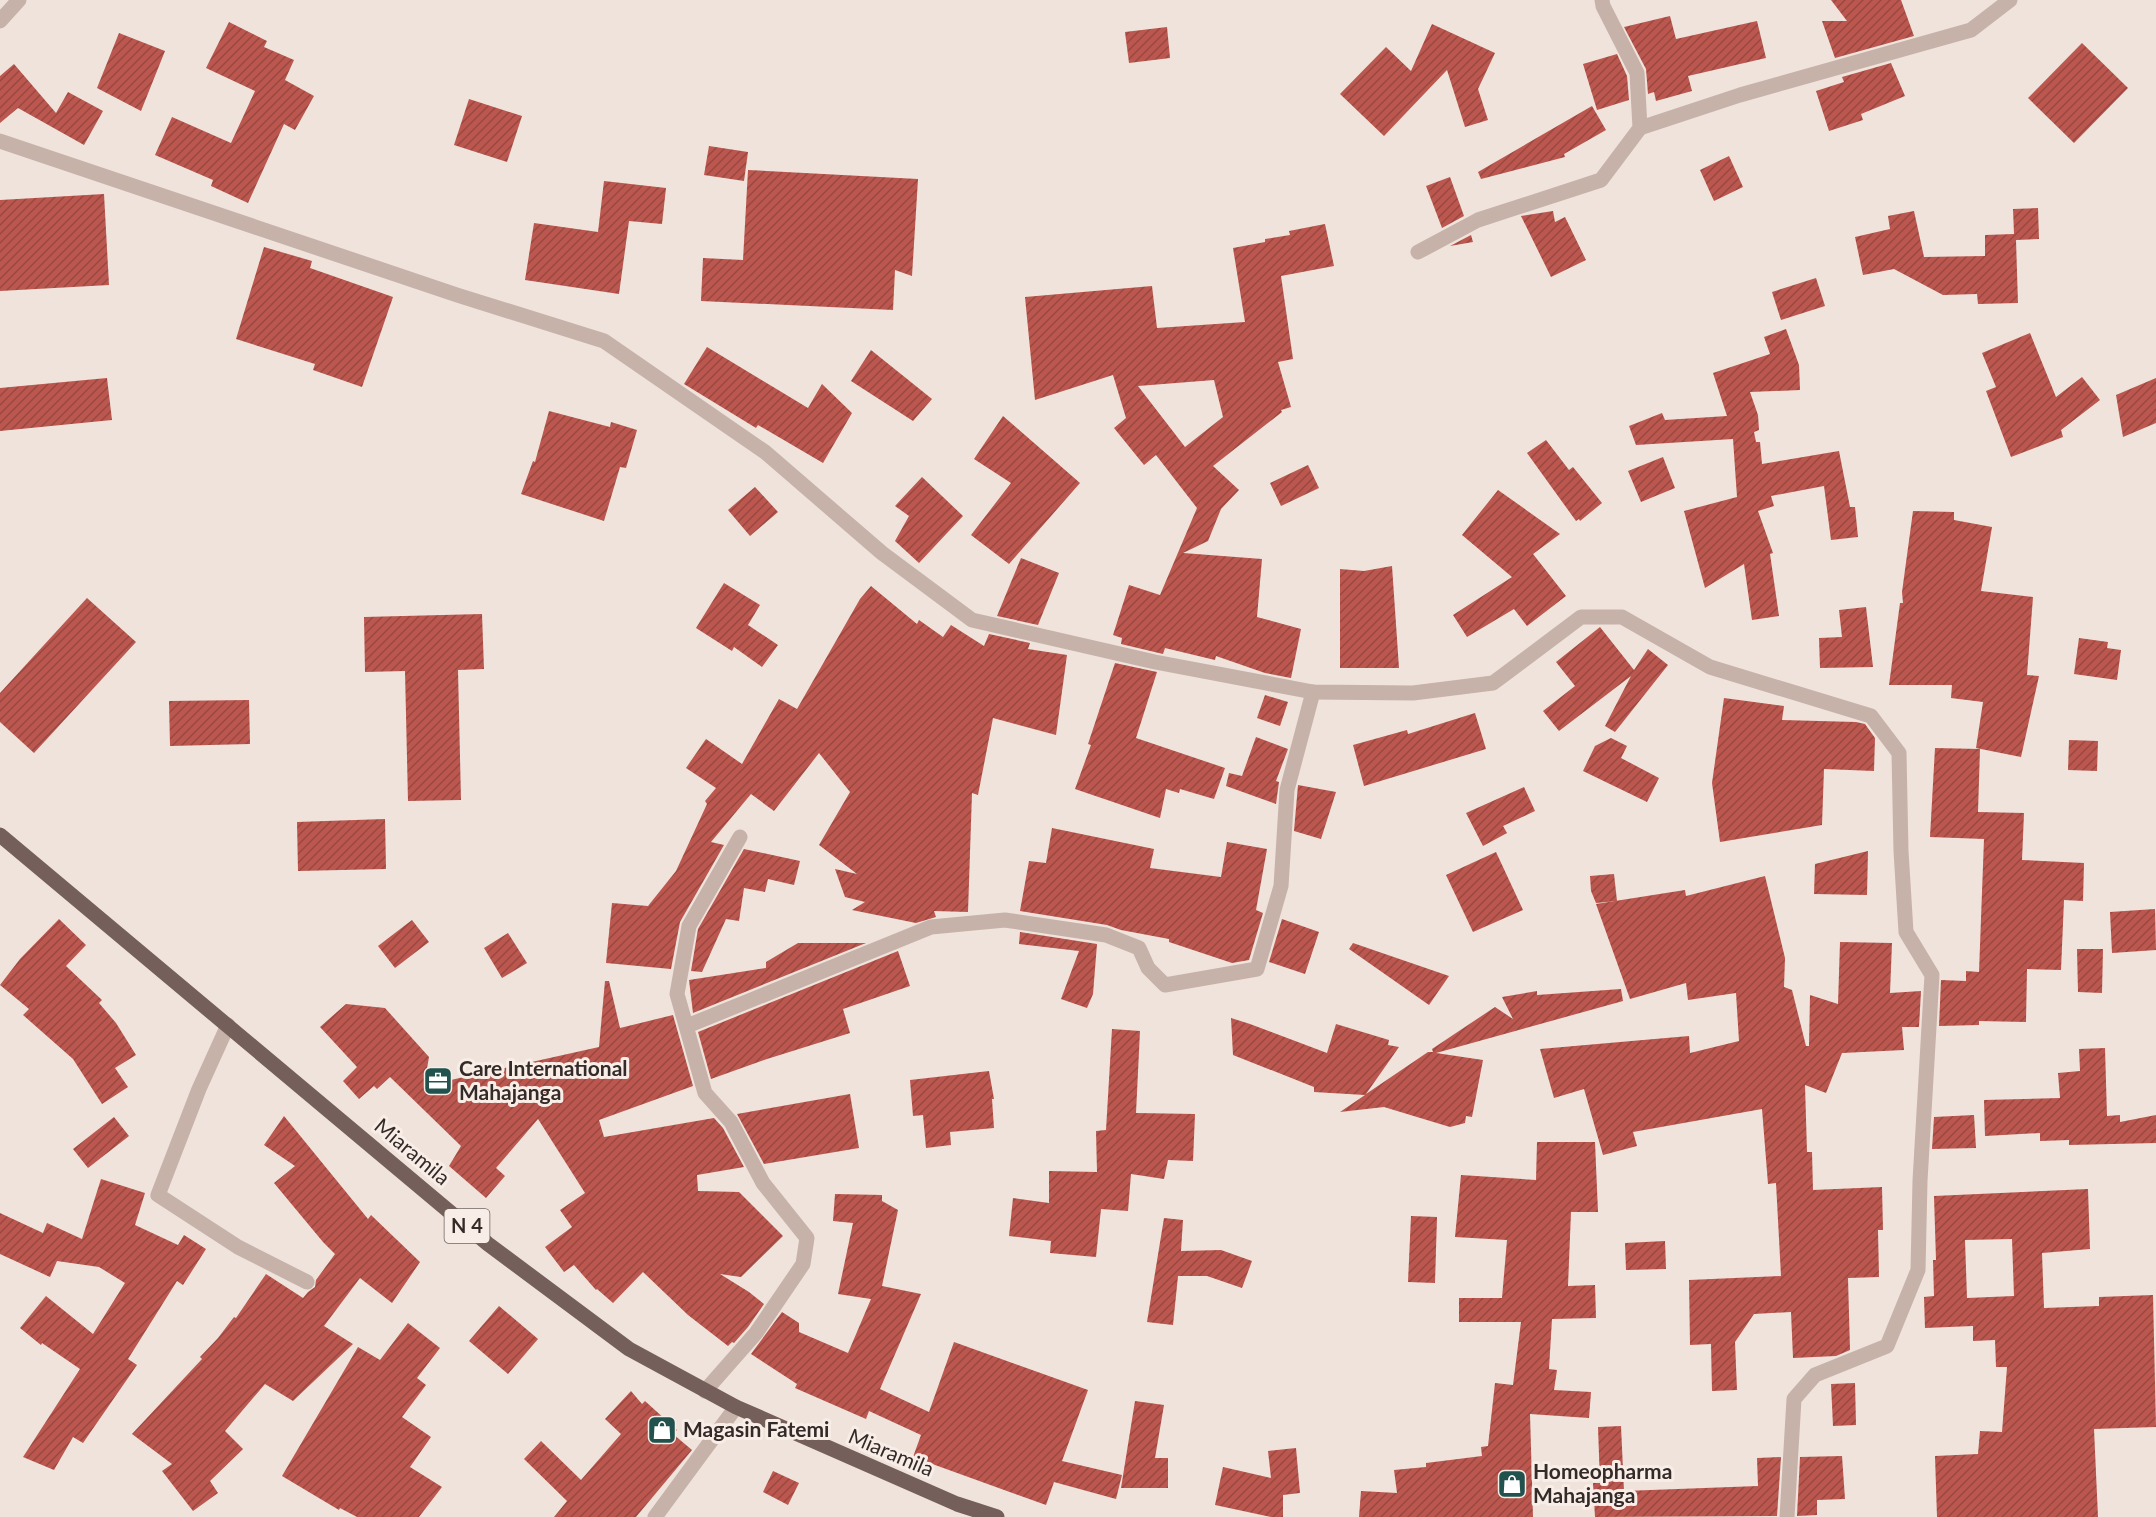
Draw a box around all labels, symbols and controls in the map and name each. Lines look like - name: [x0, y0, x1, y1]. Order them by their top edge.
- place label: Care International Mahajanga: [459, 1055, 628, 1104]
- office icon: Care International Mahajanga: [422, 1065, 454, 1097]
- street label: Miaramila: [370, 1112, 456, 1189]
- road number: N 4: [444, 1209, 490, 1243]
- shop icon: Magasin Fatemi: [646, 1414, 678, 1446]
- place label: Magasin Fatemi: [683, 1416, 829, 1441]
- street label: Miaramila: [845, 1422, 938, 1481]
- place label: Homeopharma Mahajanga: [1533, 1458, 1672, 1507]
- shop icon: Homeopharma Mahajanga: [1496, 1468, 1528, 1500]

